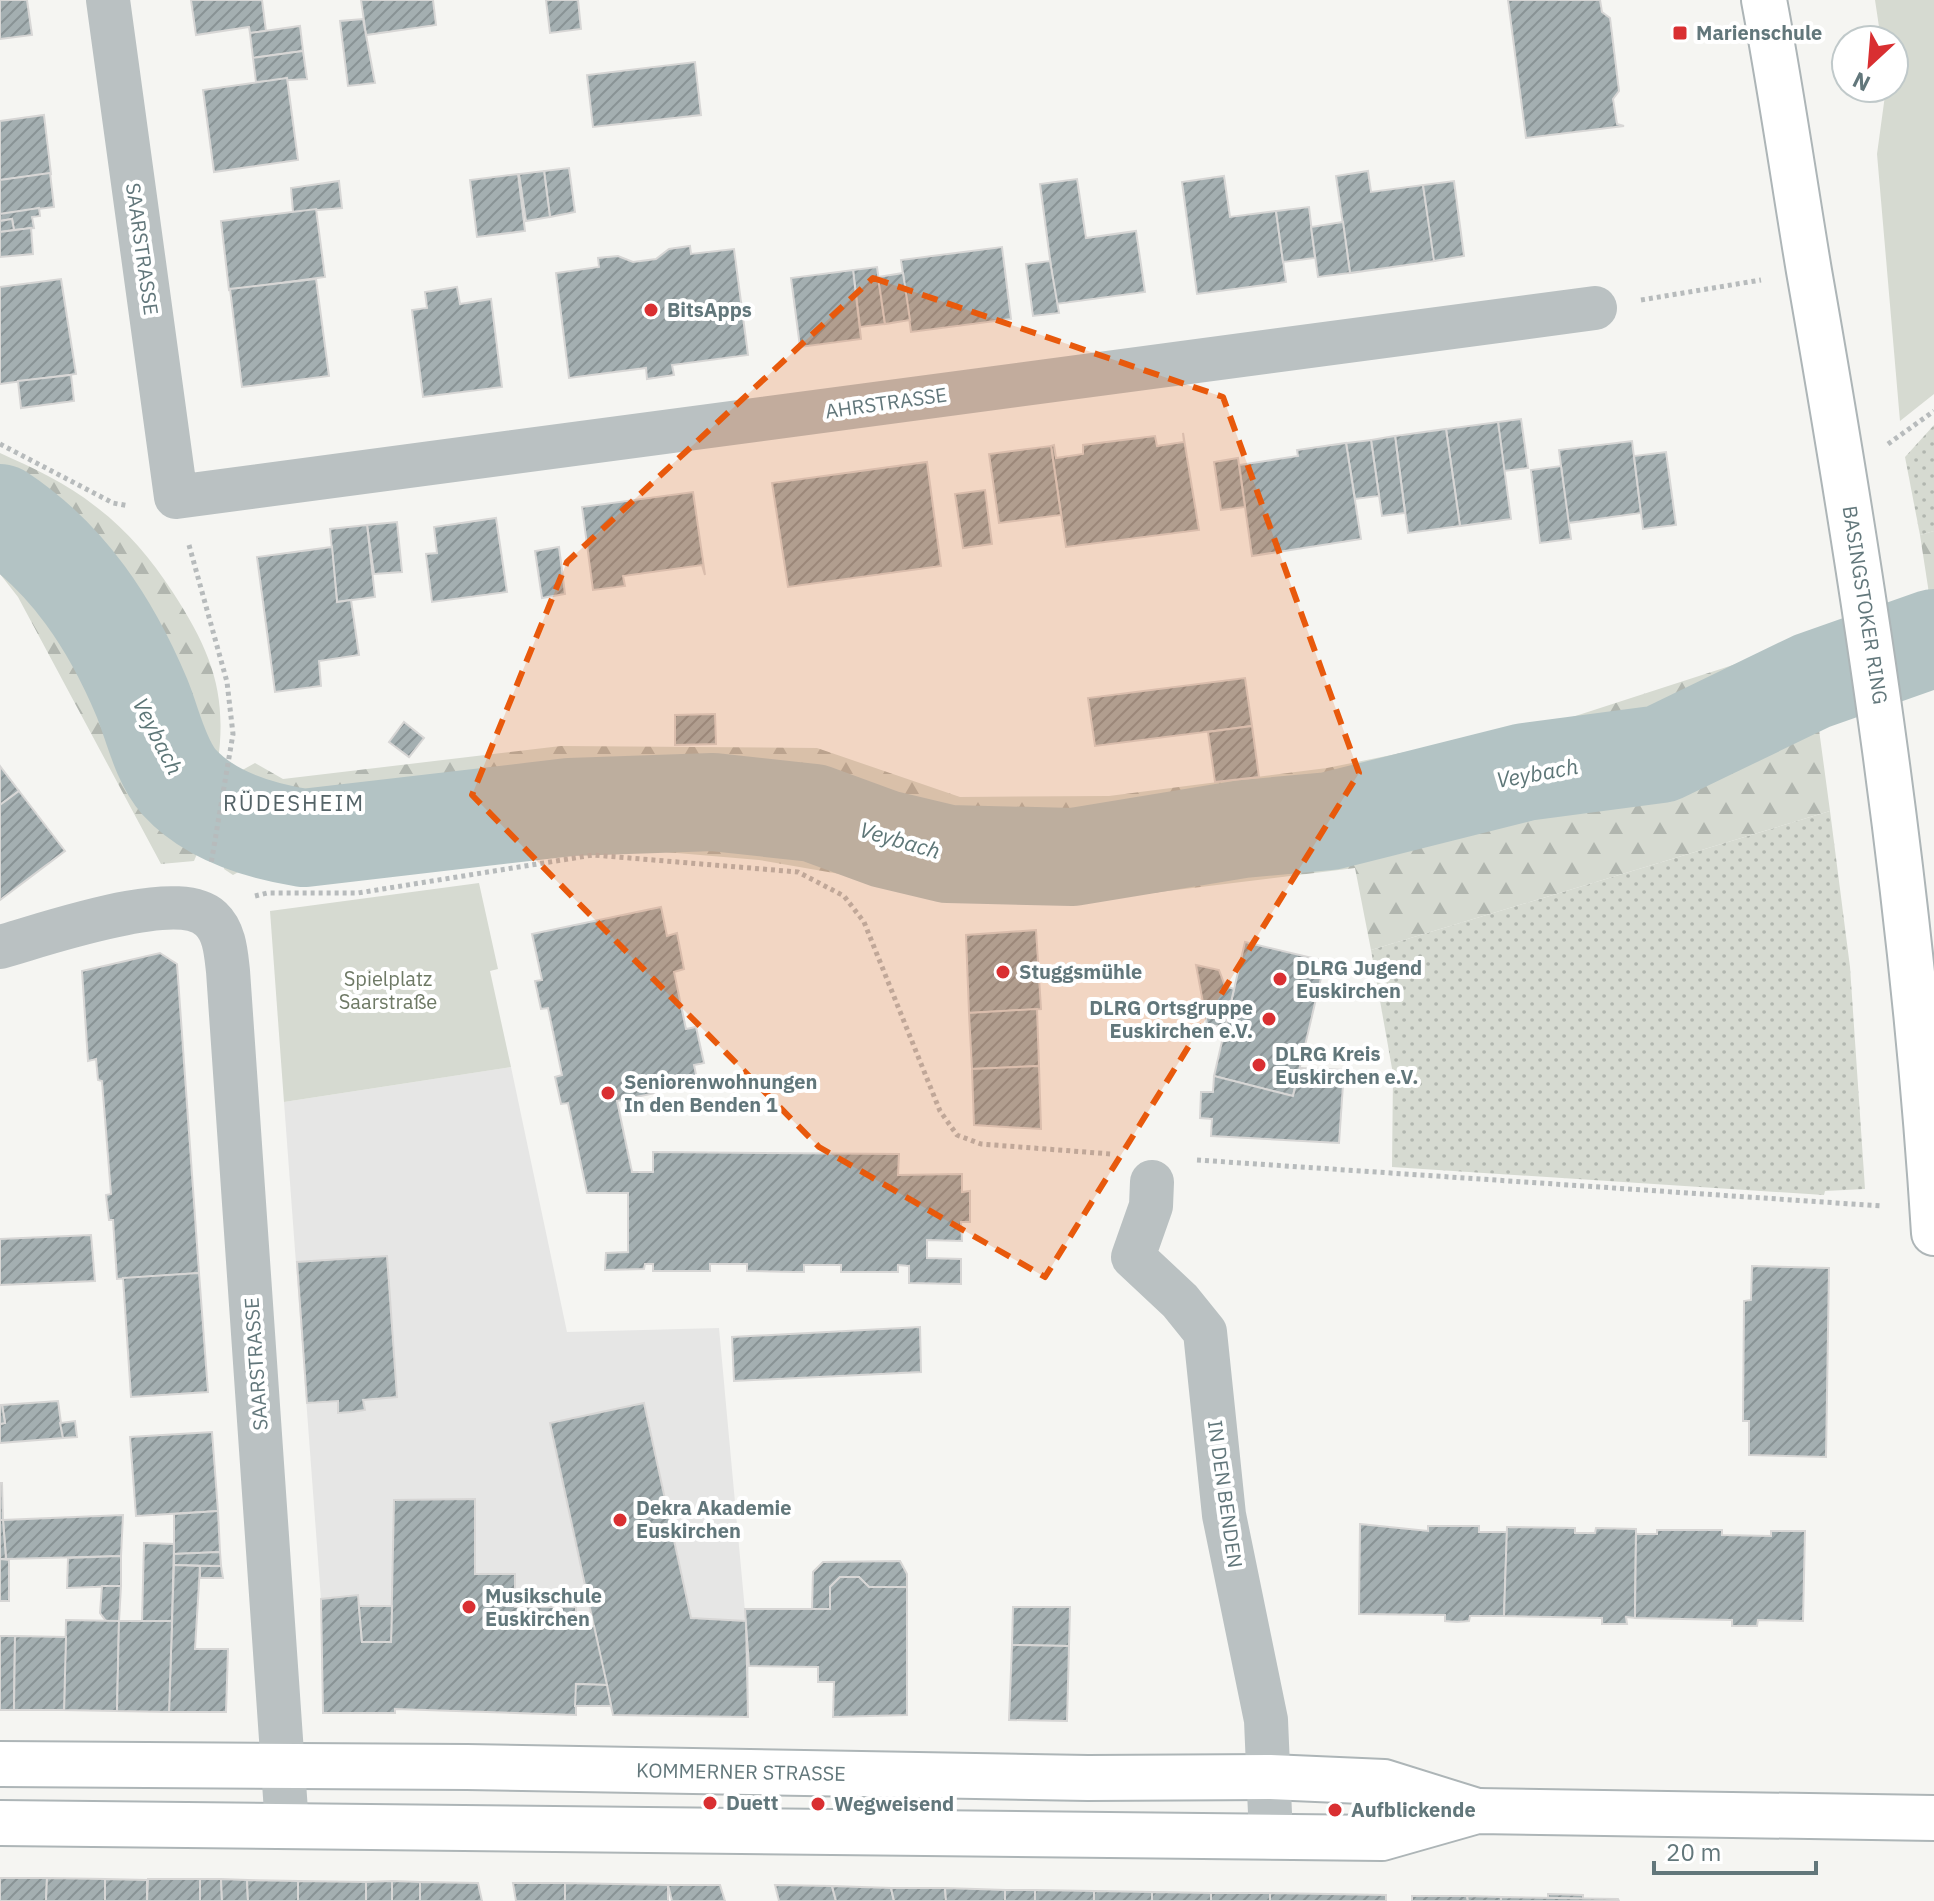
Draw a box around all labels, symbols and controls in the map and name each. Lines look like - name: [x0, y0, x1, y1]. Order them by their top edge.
- place label: Marienschule: [1696, 19, 1822, 46]
- marker: Marienschule: [1671, 24, 1689, 42]
- north arrow: [1830, 24, 1910, 104]
- text: N: [1847, 66, 1875, 99]
- street label: SAARSTRASSE: [120, 181, 165, 317]
- place label: BitsApps: [667, 296, 752, 323]
- marker: BitsApps: [642, 301, 660, 319]
- street label: AHRSTRASSE: [823, 381, 949, 424]
- street label: BASINGSTOKER RING: [1836, 504, 1895, 706]
- water label: Veybach: [127, 692, 190, 779]
- water label: Veybach: [1494, 751, 1580, 794]
- district label: RÜDESHEIM: [223, 788, 365, 817]
- water label: Veybach: [856, 814, 944, 865]
- place label: DLRG Jugend Euskirchen: [1296, 954, 1422, 1004]
- place label: Stuggsmühle: [1019, 958, 1142, 985]
- marker: Stuggsmühle: [994, 963, 1012, 981]
- park label: Spielplatz Saarstraße: [339, 965, 437, 1015]
- marker: DLRG Jugend Euskirchen: [1271, 970, 1289, 988]
- place label: DLRG Ortsgruppe Euskirchen e.V.: [1089, 994, 1253, 1044]
- marker: DLRG Ortsgruppe Euskirchen e.V.: [1260, 1010, 1278, 1028]
- place label: DLRG Kreis Euskirchen e.V.: [1275, 1040, 1418, 1090]
- marker: DLRG Kreis Euskirchen e.V.: [1250, 1056, 1268, 1074]
- place label: Seniorenwohnungen In den Benden 1: [624, 1068, 817, 1118]
- marker: Seniorenwohnungen In den Benden 1: [599, 1084, 617, 1102]
- street label: SAARSTRASSE: [237, 1297, 274, 1432]
- street label: IN DEN BENDEN: [1202, 1418, 1249, 1570]
- place label: Dekra Akademie Euskirchen: [636, 1494, 791, 1544]
- marker: Dekra Akademie Euskirchen: [611, 1511, 629, 1529]
- place label: Musikschule Euskirchen: [485, 1582, 602, 1632]
- marker: Musikschule Euskirchen: [460, 1598, 478, 1616]
- street label: KOMMERNER STRASSE: [636, 1756, 846, 1787]
- place label: Duett: [726, 1789, 778, 1816]
- place label: Wegweisend: [834, 1790, 954, 1817]
- marker: Duett: [701, 1794, 719, 1812]
- marker: Wegweisend: [809, 1795, 827, 1813]
- place label: Aufblickende: [1351, 1796, 1476, 1823]
- marker: Aufblickende: [1326, 1801, 1344, 1819]
- scale bar: [1654, 1825, 1816, 1875]
- text: 20 m: [1666, 1836, 1721, 1868]

